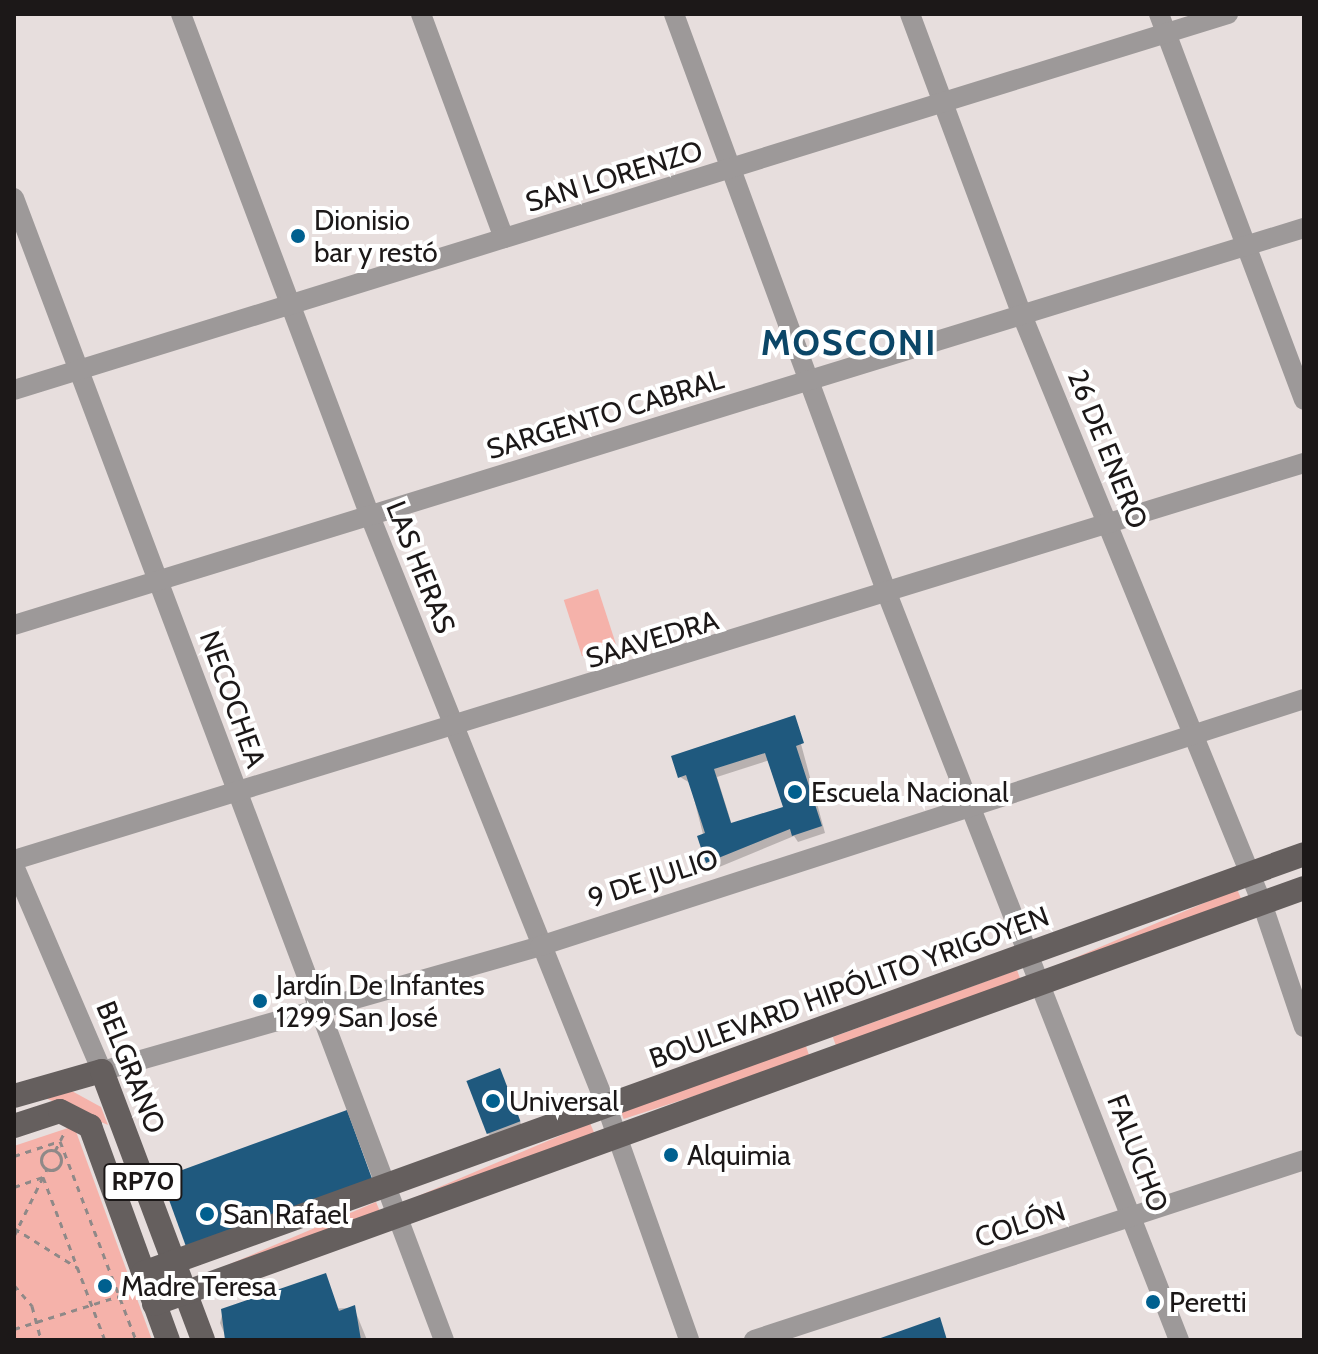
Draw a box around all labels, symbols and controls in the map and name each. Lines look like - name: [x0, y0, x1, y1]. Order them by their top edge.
- street label: SAN LORENZO: [522, 133, 706, 219]
- place label: Dionisio bar y restó: [314, 203, 438, 269]
- marker: Dionisio bar y restó: [289, 227, 307, 245]
- district label: MOSCONI: [761, 321, 937, 365]
- street label: SARGENTO CABRAL: [482, 362, 728, 466]
- street label: 26 DE ENERO: [1061, 365, 1155, 533]
- street label: LAS HERAS: [379, 496, 463, 638]
- street label: SAAVEDRA: [582, 603, 722, 675]
- street label: NECOCHEA: [193, 626, 273, 772]
- place label: Escuela Nacional: [811, 775, 1009, 809]
- marker: Escuela Nacional: [786, 783, 804, 801]
- street label: 9 DE JULIO: [584, 841, 722, 915]
- street label: BOULEVARD HIPÓLITO YRIGOYEN: [645, 899, 1053, 1075]
- place label: Jardín De Infantes 1299 San José: [276, 968, 485, 1034]
- marker: Jardín De Infantes 1299 San José: [251, 992, 269, 1010]
- street label: BELGRANO: [89, 996, 173, 1138]
- place label: Universal: [509, 1084, 619, 1118]
- street label: FALUCHO: [1100, 1090, 1176, 1216]
- marker: Universal: [484, 1092, 502, 1110]
- place label: Alquimia: [687, 1138, 791, 1172]
- marker: Alquimia: [662, 1146, 680, 1164]
- road number: RP70: [103, 1160, 183, 1204]
- street label: COLÓN: [971, 1194, 1069, 1254]
- place label: San Rafael: [223, 1197, 348, 1231]
- marker: San Rafael: [198, 1205, 216, 1223]
- place label: Madre Teresa: [121, 1269, 277, 1303]
- marker: Madre Teresa: [96, 1277, 114, 1295]
- place label: Peretti: [1169, 1285, 1247, 1319]
- marker: Peretti: [1144, 1293, 1162, 1311]

